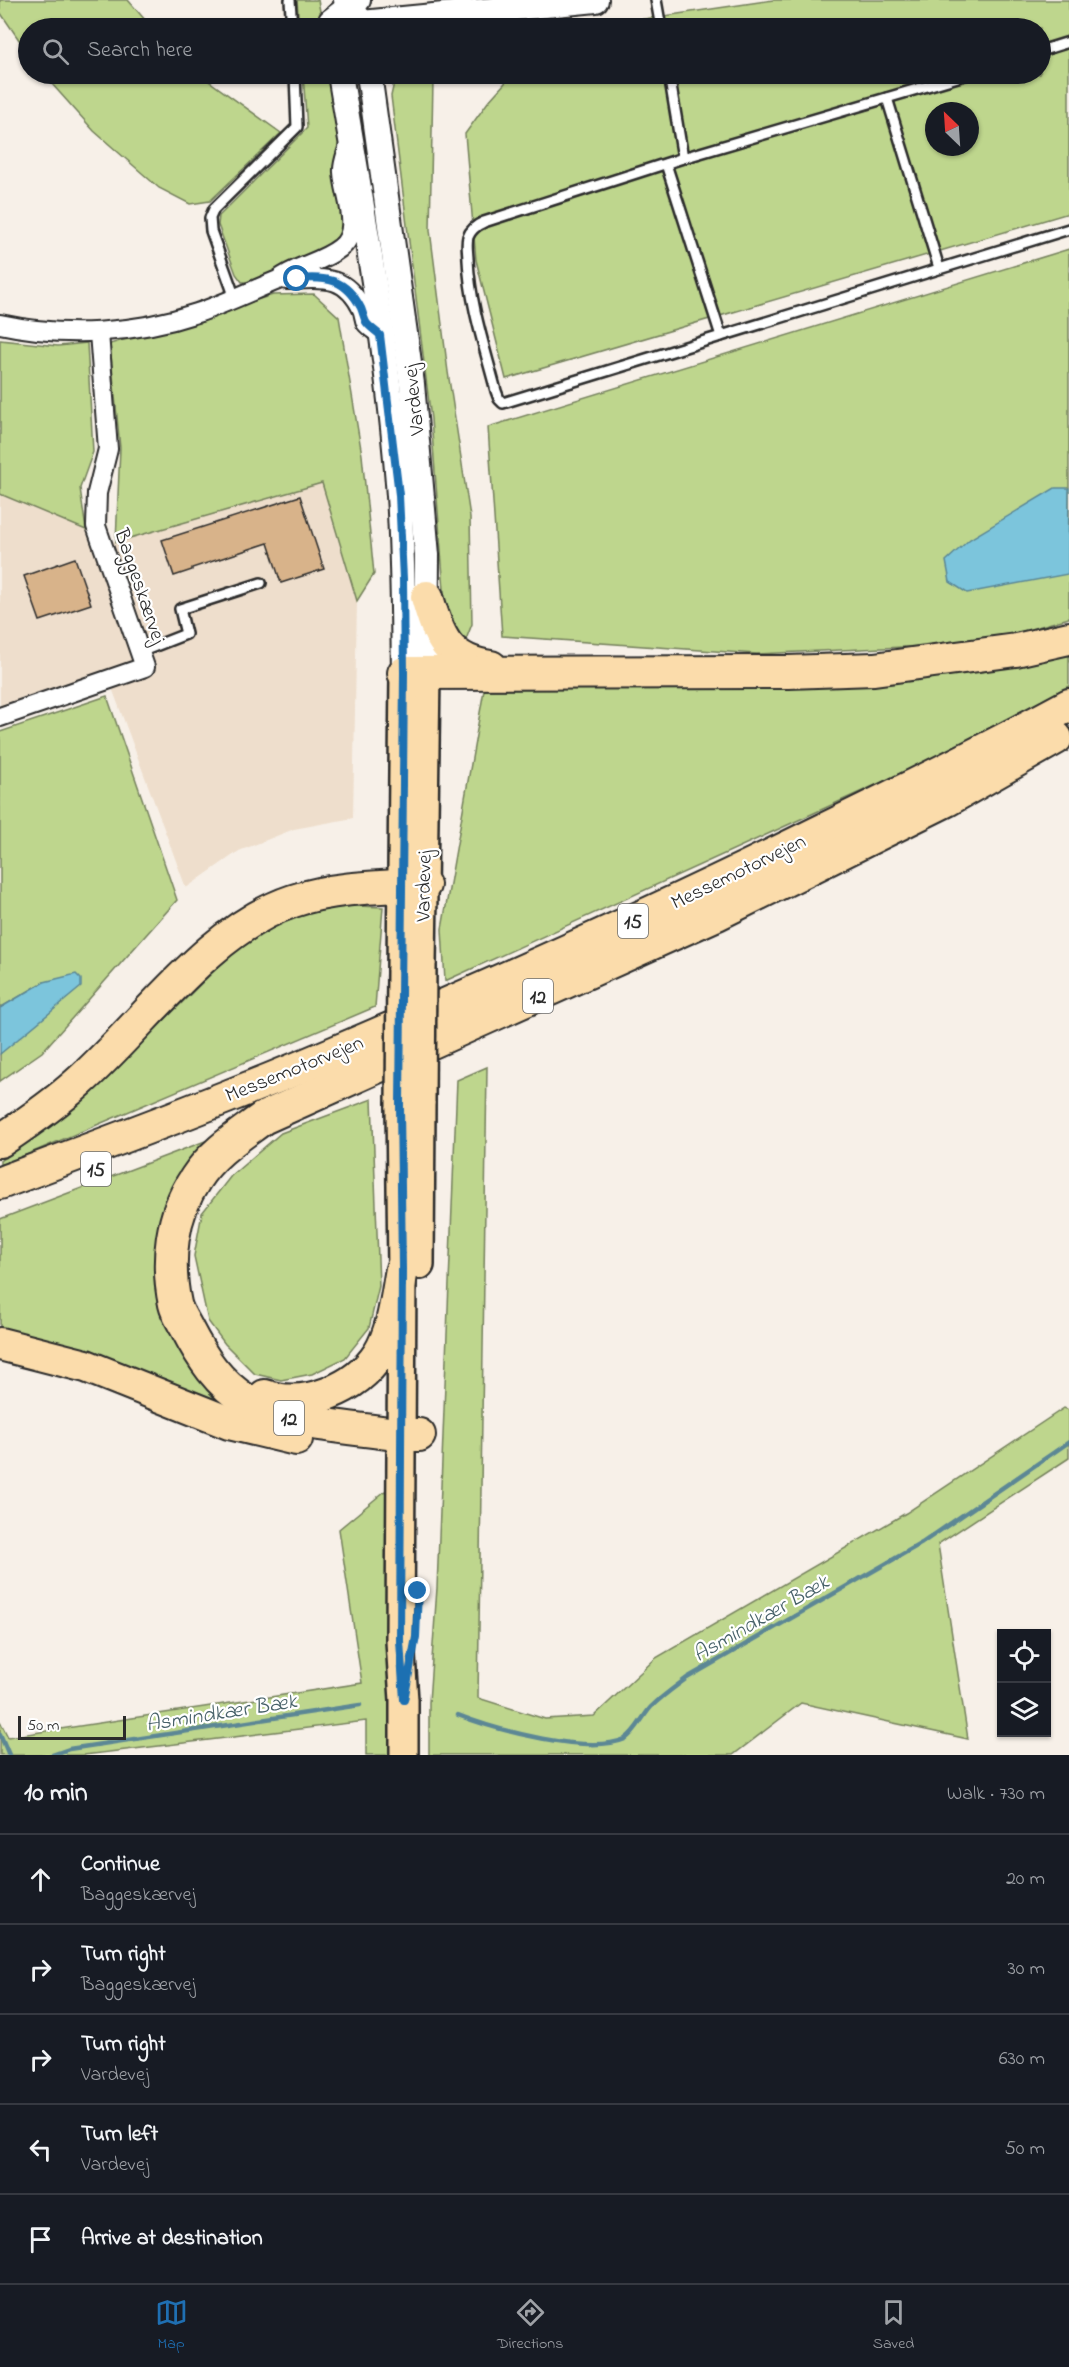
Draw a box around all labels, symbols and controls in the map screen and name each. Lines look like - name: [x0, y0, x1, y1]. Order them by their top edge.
- search box: [18, 18, 1051, 84]
- icon: search: [39, 35, 72, 68]
- text: Search here: [87, 35, 192, 67]
- north arrow: [925, 102, 979, 156]
- route start: [283, 265, 309, 291]
- street label: Vardevej: [396, 362, 434, 438]
- street label: Baggeskærvej: [103, 524, 173, 650]
- street label: Messemotorvejen: [666, 827, 811, 918]
- street label: Vardevej: [409, 849, 441, 923]
- road number: 15: [618, 904, 648, 938]
- road number: 12: [523, 979, 553, 1013]
- street label: Messemotorvejen: [221, 1028, 368, 1111]
- road number: 15: [81, 1152, 111, 1186]
- road number: 12: [274, 1401, 304, 1435]
- water label: Asmindkær Bæk: [687, 1567, 837, 1672]
- route end: [404, 1577, 430, 1603]
- map controls: [997, 1629, 1051, 1737]
- button: locate: [997, 1629, 1051, 1683]
- button: layers: [997, 1683, 1051, 1737]
- water label: Asmindkær Bæk: [144, 1686, 301, 1742]
- scale bar: [18, 1713, 126, 1740]
- text: 50 m: [27, 1714, 59, 1738]
- text: 10 min: [24, 1775, 88, 1813]
- text: Walk · 730 m: [947, 1780, 1045, 1809]
- text: Continue: [81, 1849, 160, 1881]
- icon: ahead: [24, 1863, 57, 1896]
- text: 20 m: [1006, 1865, 1045, 1894]
- text: Baggeskærvej: [81, 1881, 196, 1910]
- text: Turn right: [81, 1939, 166, 1971]
- icon: right: [24, 1953, 57, 1986]
- text: 30 m: [1008, 1955, 1045, 1984]
- text: Baggeskærvej: [81, 1971, 196, 2000]
- text: Turn right: [81, 2029, 166, 2061]
- icon: right: [24, 2043, 57, 2076]
- text: 630 m: [999, 2045, 1045, 2074]
- text: Vardevej: [81, 2061, 149, 2090]
- text: Turn left: [81, 2119, 158, 2151]
- icon: left: [24, 2133, 57, 2166]
- text: 50 m: [1004, 2135, 1045, 2164]
- text: Vardevej: [81, 2151, 149, 2180]
- icon: arrive: [24, 2223, 57, 2256]
- text: Arrive at destination: [81, 2223, 263, 2255]
- tab: Map: [155, 2296, 188, 2356]
- tab: Directions: [497, 2296, 563, 2356]
- tab: Saved: [873, 2296, 914, 2356]

